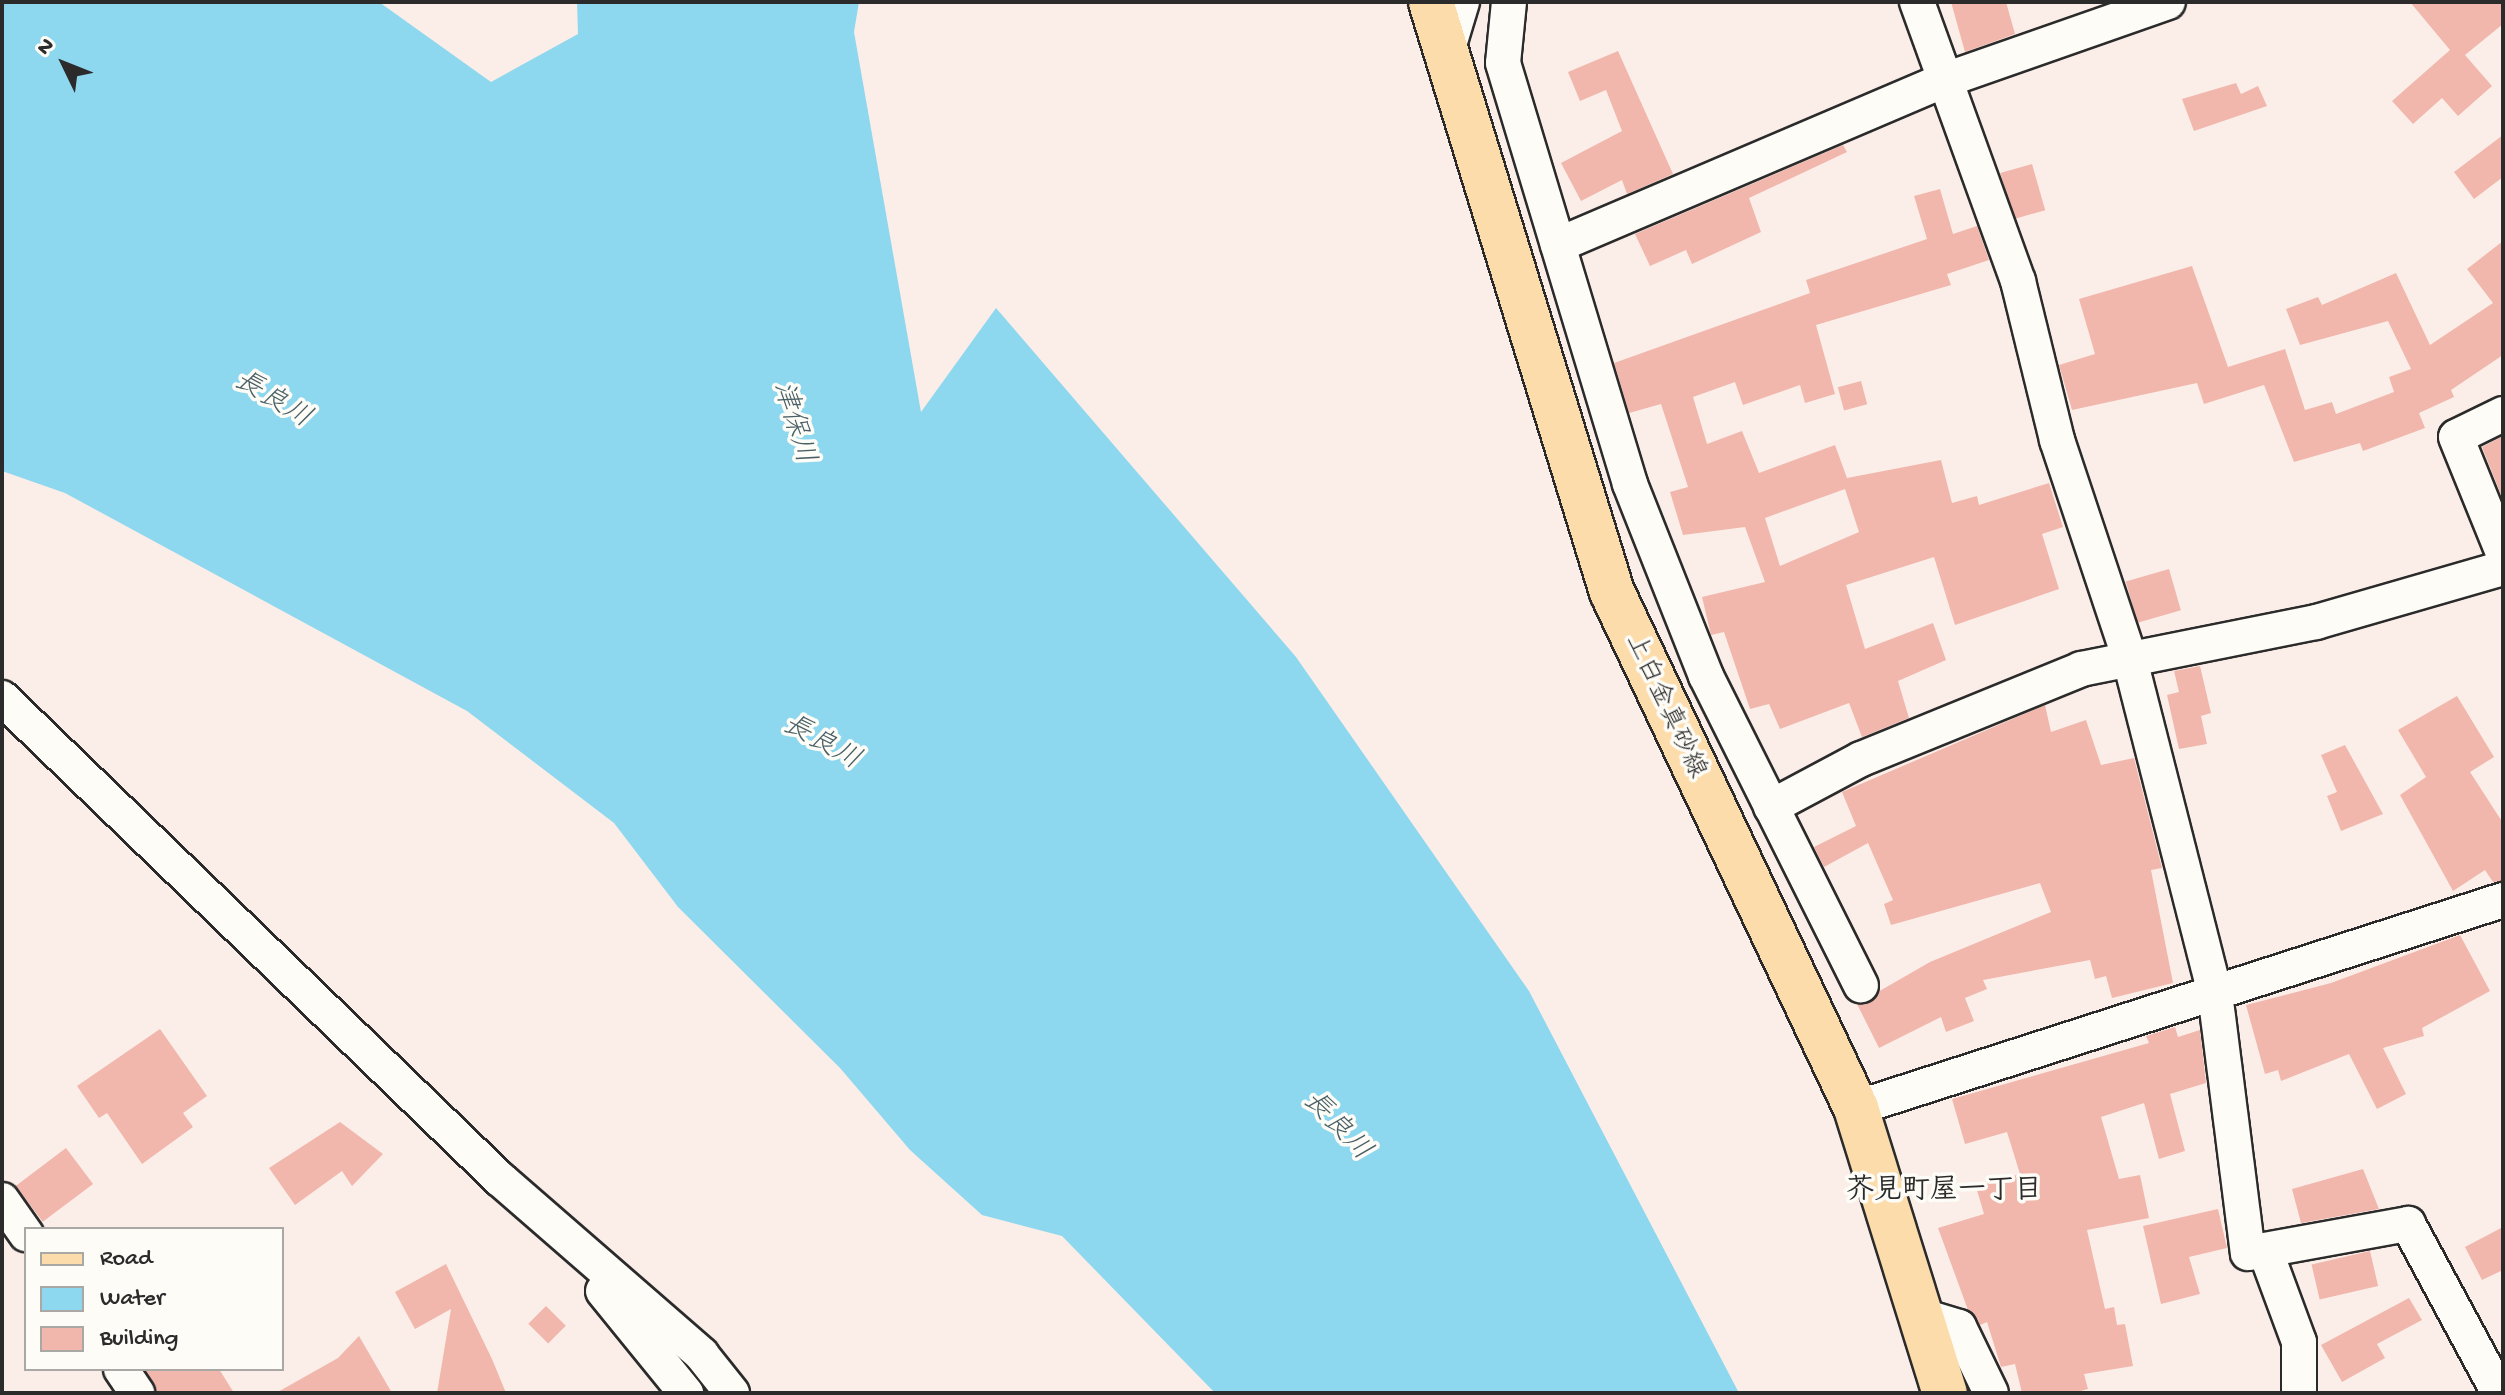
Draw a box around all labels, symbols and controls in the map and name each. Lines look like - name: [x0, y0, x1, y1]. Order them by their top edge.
- north arrow: [24, 24, 104, 104]
- text: N: [32, 34, 61, 62]
- water label: 長良川: [227, 365, 317, 437]
- water label: 津保川: [764, 378, 820, 468]
- street label: 上白金真砂線: [1617, 630, 1711, 784]
- water label: 長良川: [776, 709, 866, 779]
- water label: 長良川: [1295, 1085, 1377, 1169]
- district label: 芥見町屋一丁目: [1846, 1175, 2042, 1209]
- legend: [24, 1227, 284, 1371]
- text: Road: [100, 1245, 152, 1274]
- text: Water: [100, 1285, 164, 1314]
- text: Building: [100, 1325, 178, 1354]

